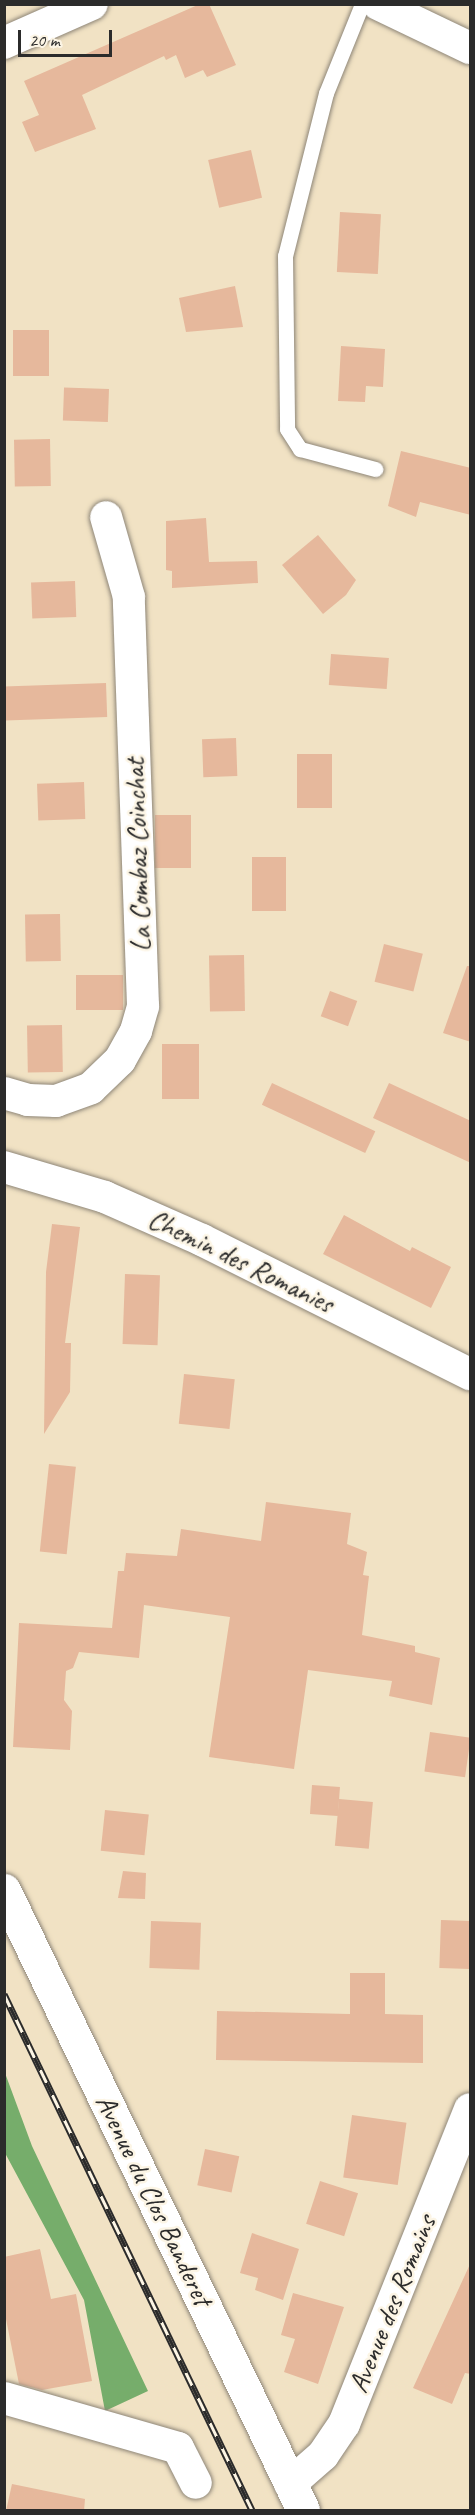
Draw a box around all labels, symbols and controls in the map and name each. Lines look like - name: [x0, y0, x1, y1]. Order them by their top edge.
- scale bar: [21, 18, 116, 56]
- text: 20 m: [29, 29, 60, 51]
- street label: La Combaz Coinchat: [118, 758, 158, 952]
- street label: Chemin des Romanies: [143, 1202, 339, 1320]
- street label: Avenue du Clos Banderet: [88, 2089, 220, 2311]
- street label: Avenue des Romains: [341, 2211, 443, 2397]

